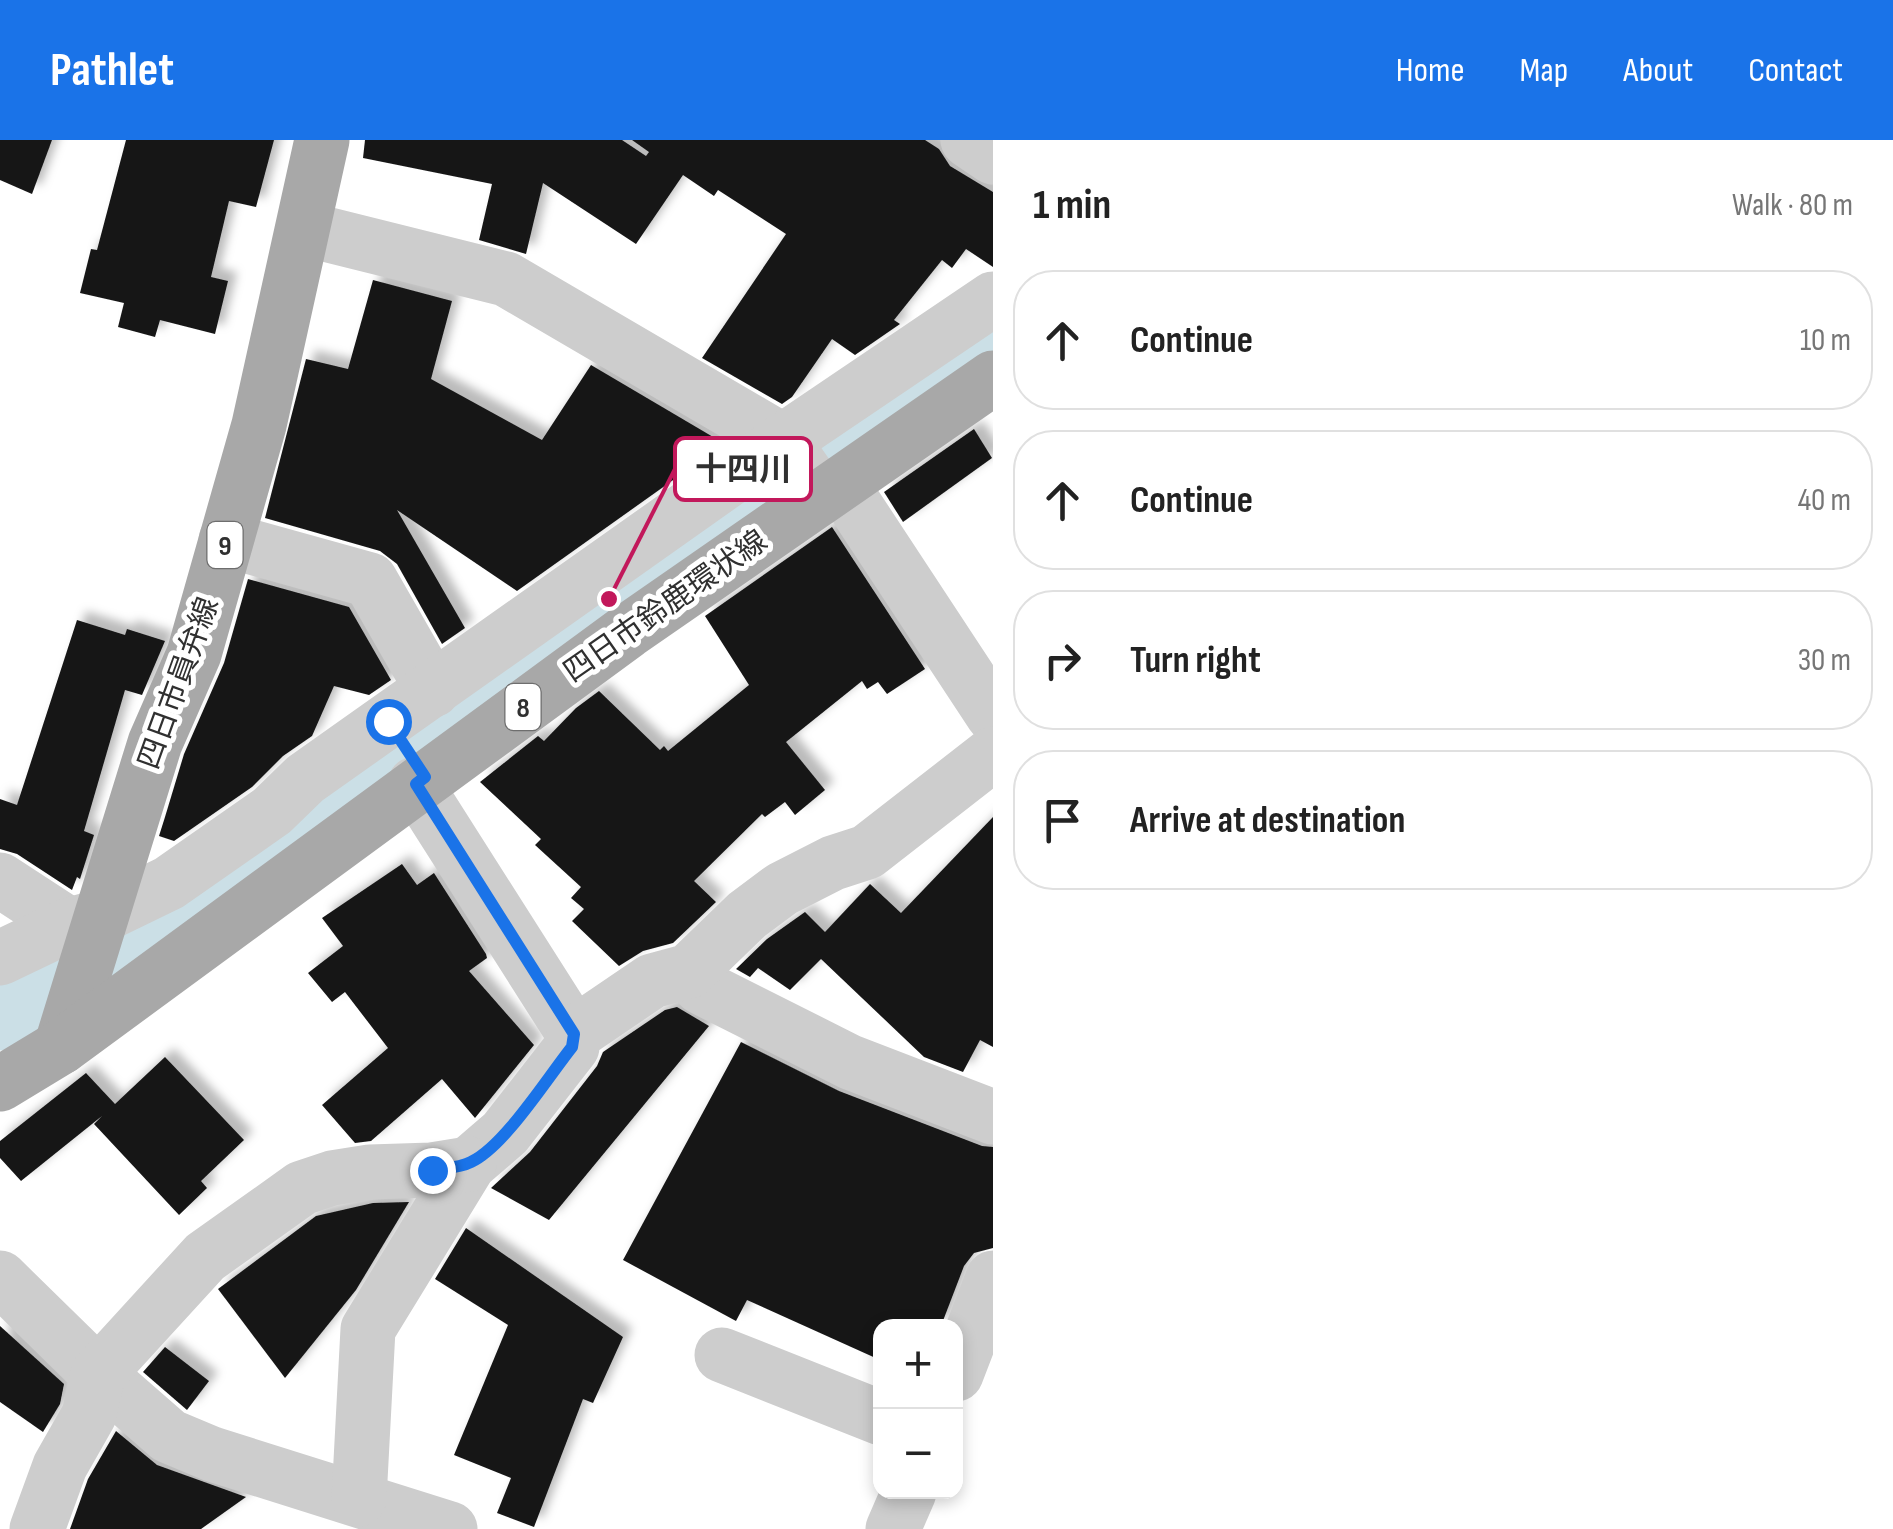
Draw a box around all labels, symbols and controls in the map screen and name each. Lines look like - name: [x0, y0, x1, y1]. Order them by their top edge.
- text: Pathlet: [50, 42, 174, 99]
- text: Home: [1396, 49, 1465, 92]
- text: Map: [1520, 49, 1568, 92]
- text: About: [1623, 49, 1693, 92]
- text: Contact: [1748, 49, 1843, 92]
- text: 1 min: [1033, 180, 1111, 231]
- text: Walk · 80 m: [1732, 186, 1853, 225]
- icon: ahead: [1035, 313, 1090, 368]
- text: Continue: [1130, 318, 1253, 363]
- text: 10 m: [1800, 321, 1851, 360]
- callout: 十四川: [675, 438, 811, 500]
- text: 十四川: [695, 451, 791, 490]
- icon: ahead: [1035, 473, 1090, 528]
- text: Continue: [1130, 478, 1253, 523]
- text: 40 m: [1798, 481, 1851, 520]
- road number: 9: [208, 522, 242, 568]
- street label: 四日市鈴鹿環状線: [557, 523, 774, 690]
- street label: 四日市員弁線: [131, 593, 227, 774]
- icon: right: [1035, 633, 1090, 688]
- text: Turn right: [1130, 638, 1261, 683]
- text: 30 m: [1798, 641, 1851, 680]
- road number: 8: [506, 684, 540, 730]
- route start: [366, 699, 412, 745]
- icon: arrive: [1035, 793, 1090, 848]
- text: Arrive at destination: [1130, 798, 1405, 843]
- route end: [410, 1148, 456, 1194]
- map controls: [873, 1319, 963, 1499]
- button: +: [873, 1319, 963, 1409]
- button: −: [873, 1409, 963, 1499]

